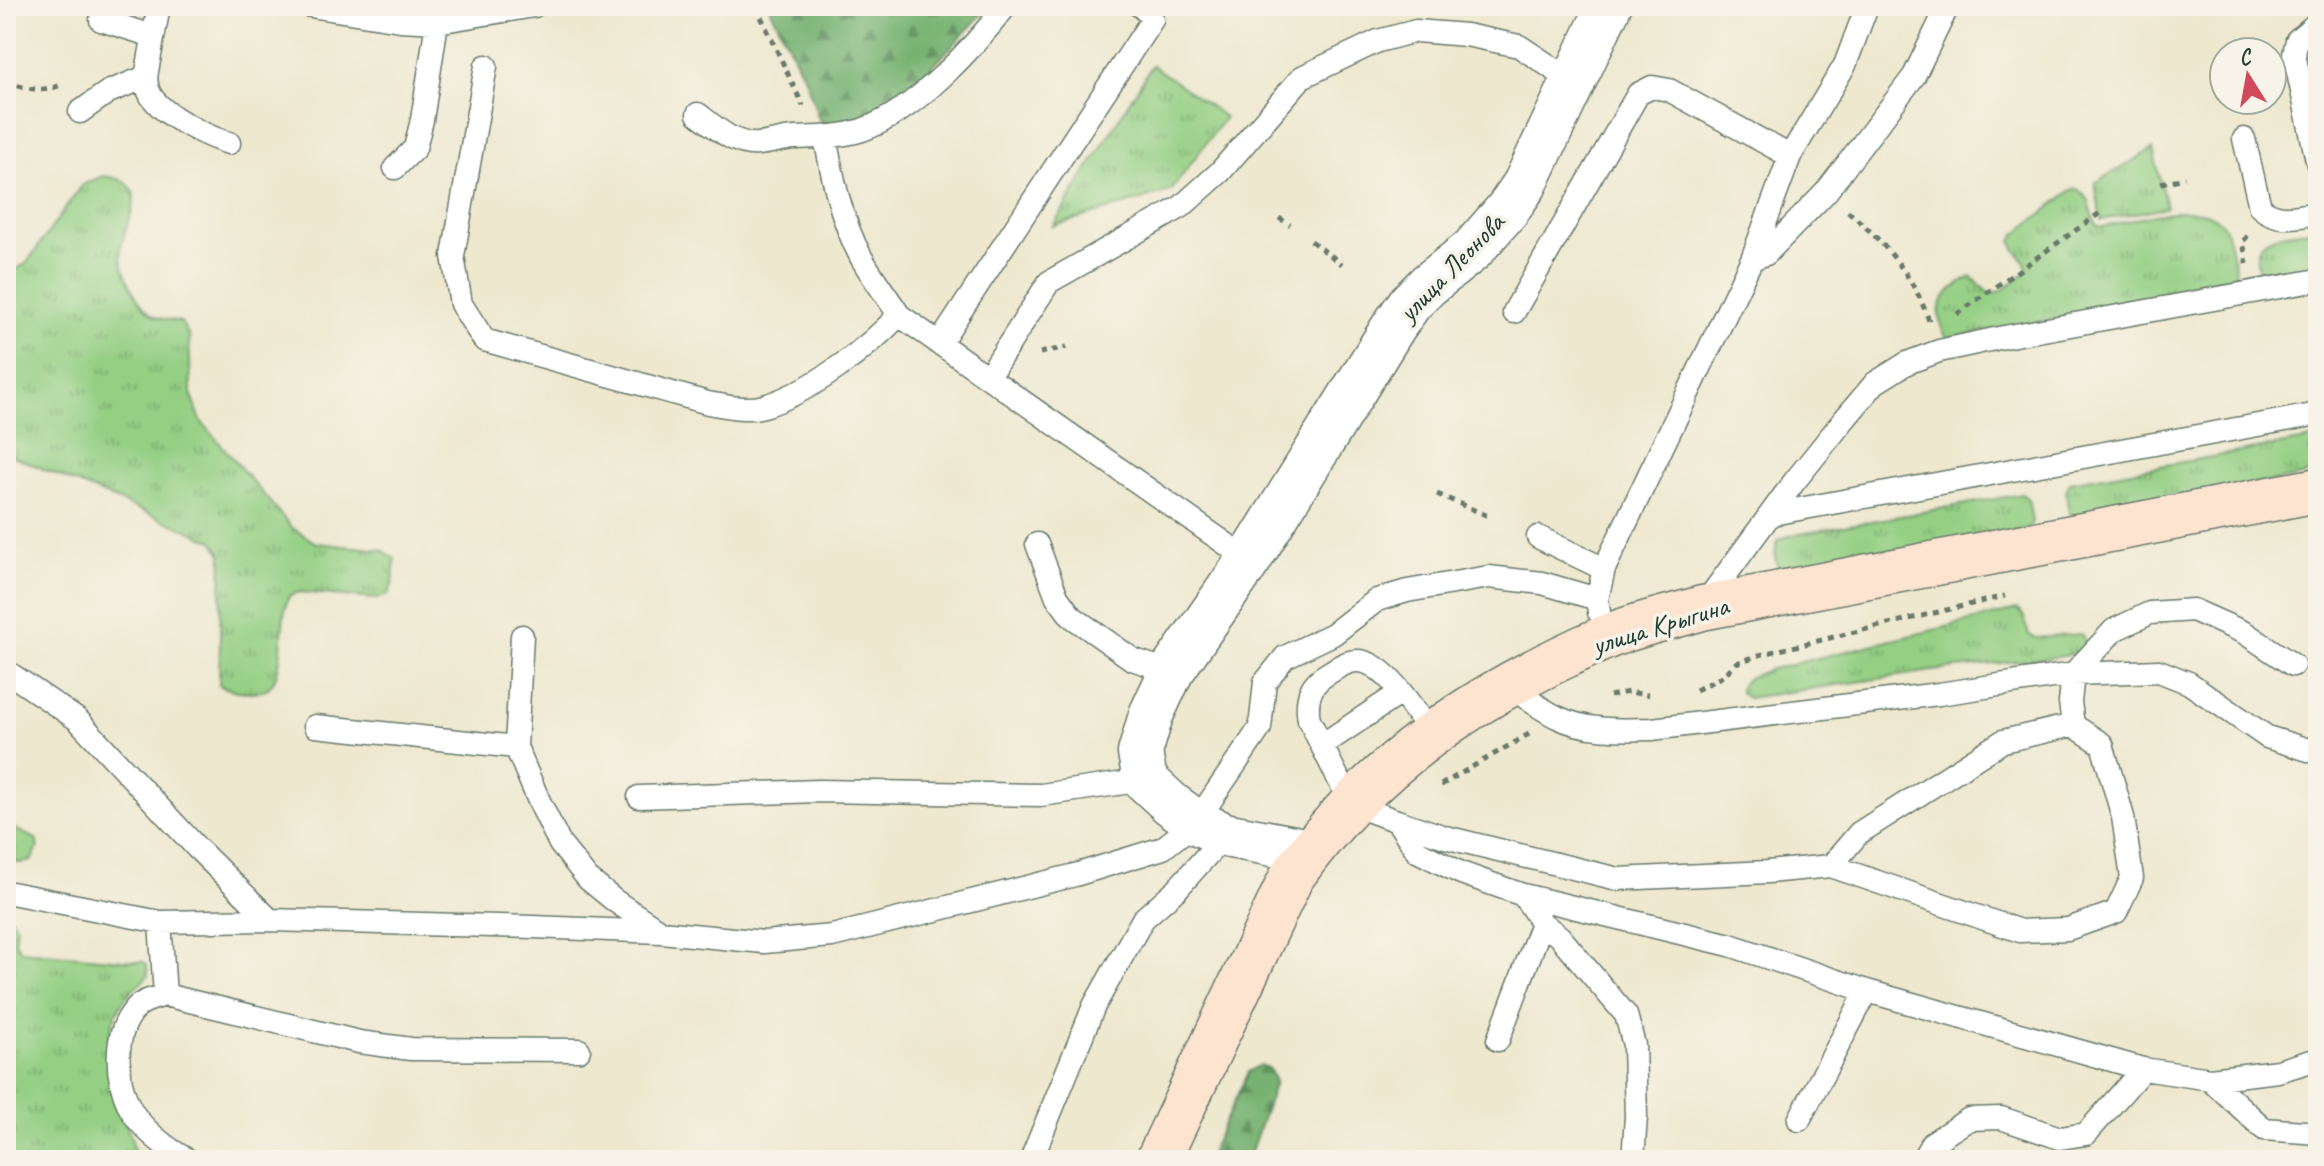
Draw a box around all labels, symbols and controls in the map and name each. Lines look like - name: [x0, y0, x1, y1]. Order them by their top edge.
- north arrow: [2208, 36, 2288, 116]
- text: С: [2236, 42, 2255, 72]
- street label: улица Леонова: [1389, 204, 1513, 330]
- street label: улица Крыгина: [1586, 587, 1734, 663]

